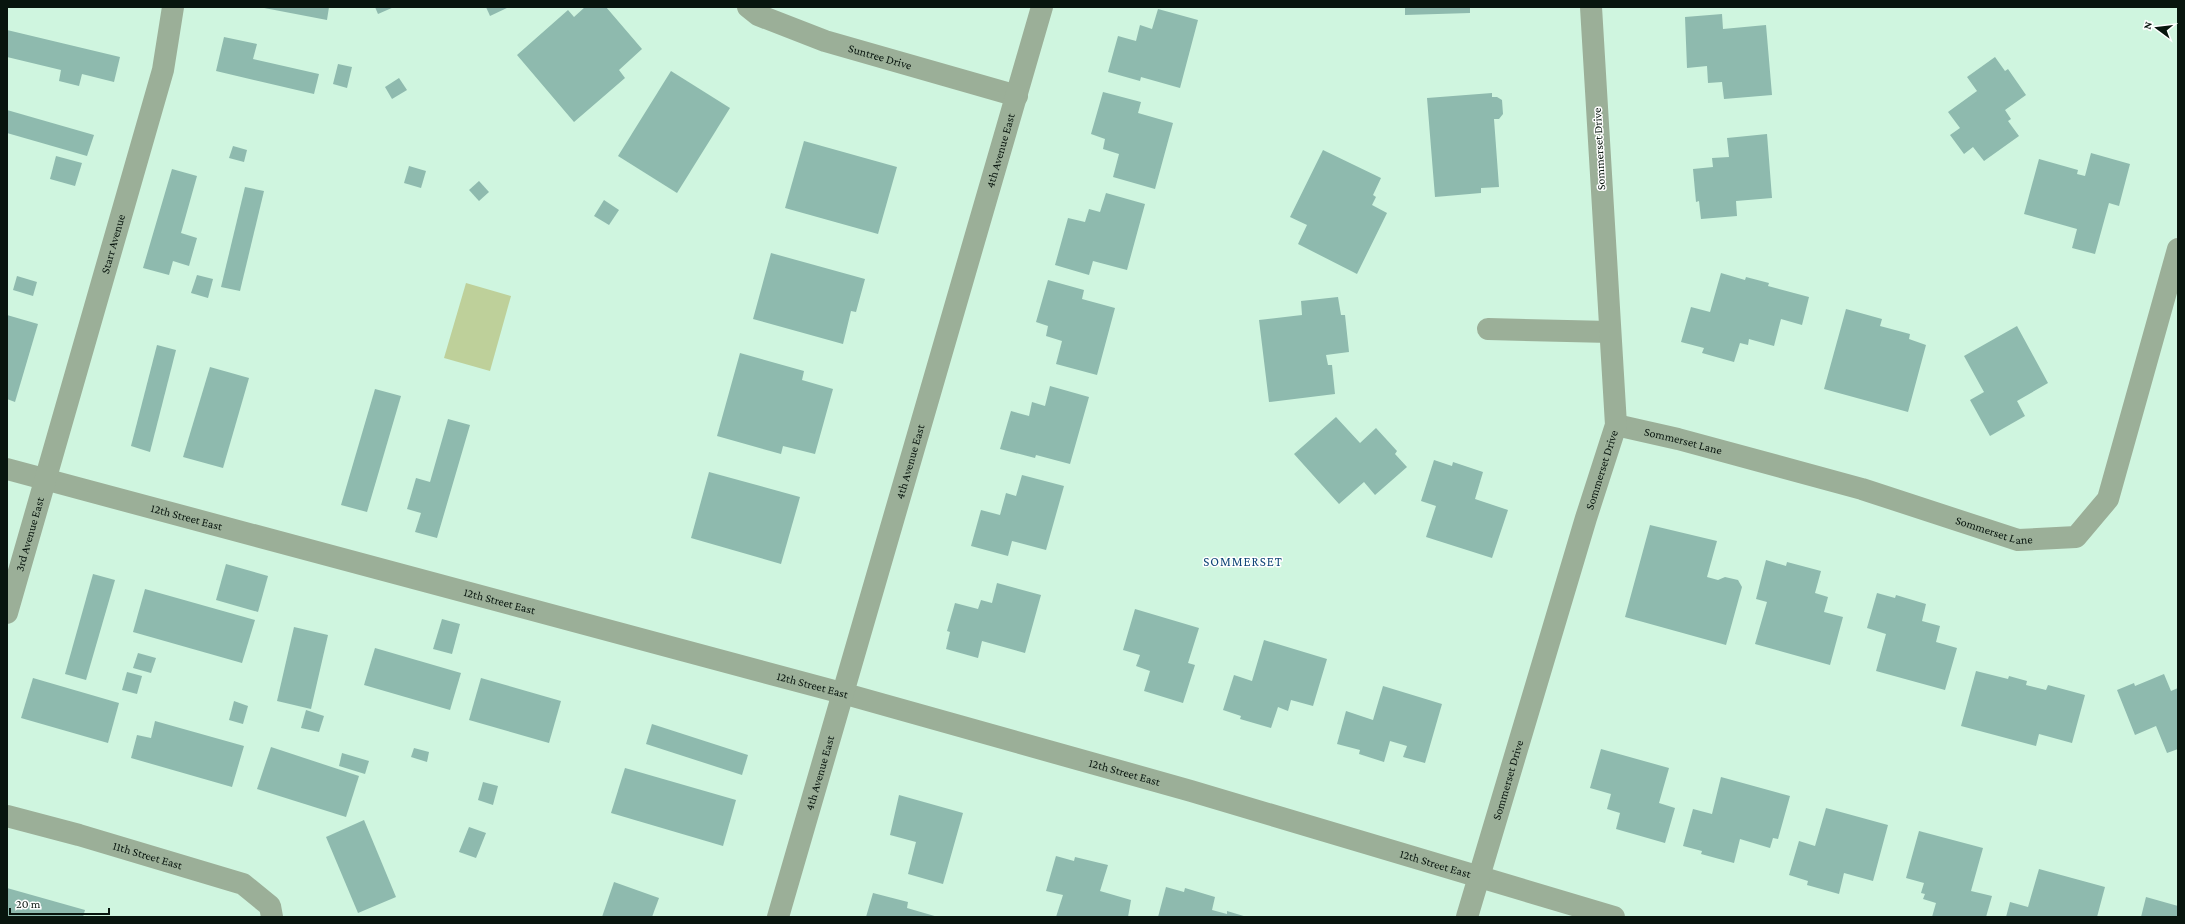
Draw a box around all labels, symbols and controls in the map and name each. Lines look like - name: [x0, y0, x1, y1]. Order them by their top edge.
- north arrow: [2137, 8, 2177, 48]
- text: N: [2141, 20, 2154, 31]
- street label: Suntree Drive: [847, 41, 913, 73]
- street label: Sommerset Drive: [1590, 107, 1608, 191]
- street label: 4th Avenue East: [983, 111, 1018, 190]
- street label: Starr Avenue: [98, 213, 128, 275]
- street label: 4th Avenue East: [893, 422, 928, 501]
- street label: Sommerset Lane: [1643, 425, 1724, 458]
- street label: Sommerset Drive: [1582, 428, 1621, 511]
- street label: 3rd Avenue East: [12, 494, 47, 573]
- street label: 12th Street East: [149, 501, 225, 534]
- street label: Sommerset Lane: [1954, 513, 2033, 547]
- district label: SOMMERSET: [1203, 554, 1283, 569]
- street label: 12th Street East: [462, 585, 538, 618]
- street label: 12th Street East: [775, 669, 851, 702]
- street label: 4th Avenue East: [802, 733, 838, 812]
- street label: Sommerset Drive: [1489, 738, 1526, 822]
- street label: 12th Street East: [1087, 756, 1163, 789]
- street label: 11th Street East: [111, 838, 185, 873]
- street label: 12th Street East: [1398, 847, 1474, 881]
- scale bar: [10, 890, 109, 916]
- text: 20 m: [16, 897, 41, 911]

